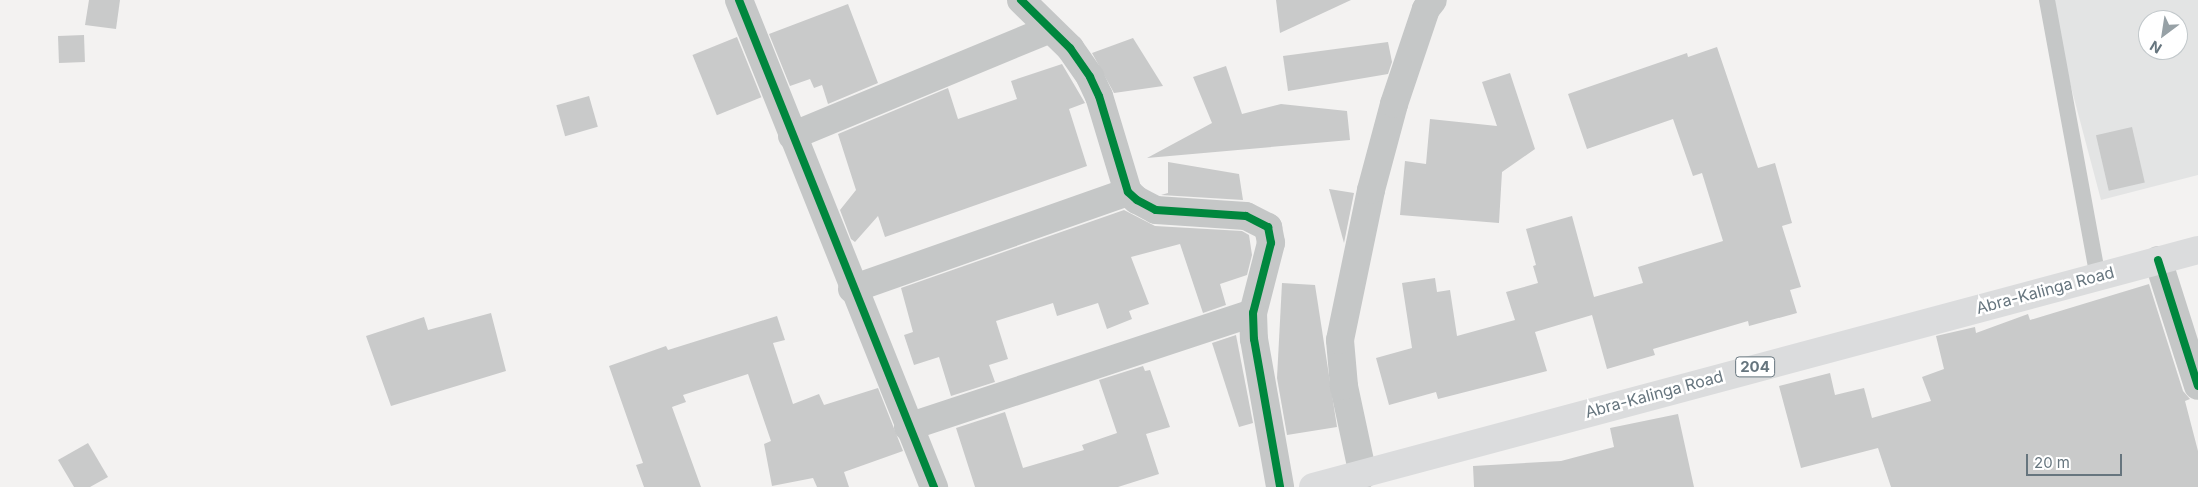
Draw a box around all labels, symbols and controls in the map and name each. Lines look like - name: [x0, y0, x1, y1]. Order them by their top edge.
- north arrow: [2138, 10, 2188, 60]
- text: N: [2147, 37, 2164, 57]
- street label: Abra-Kalinga Road: [1974, 262, 2116, 318]
- road number: 204: [1735, 354, 1775, 380]
- street label: Abra-Kalinga Road: [1583, 366, 1725, 422]
- scale bar: [2028, 444, 2124, 476]
- text: 20 m: [2034, 453, 2070, 472]

